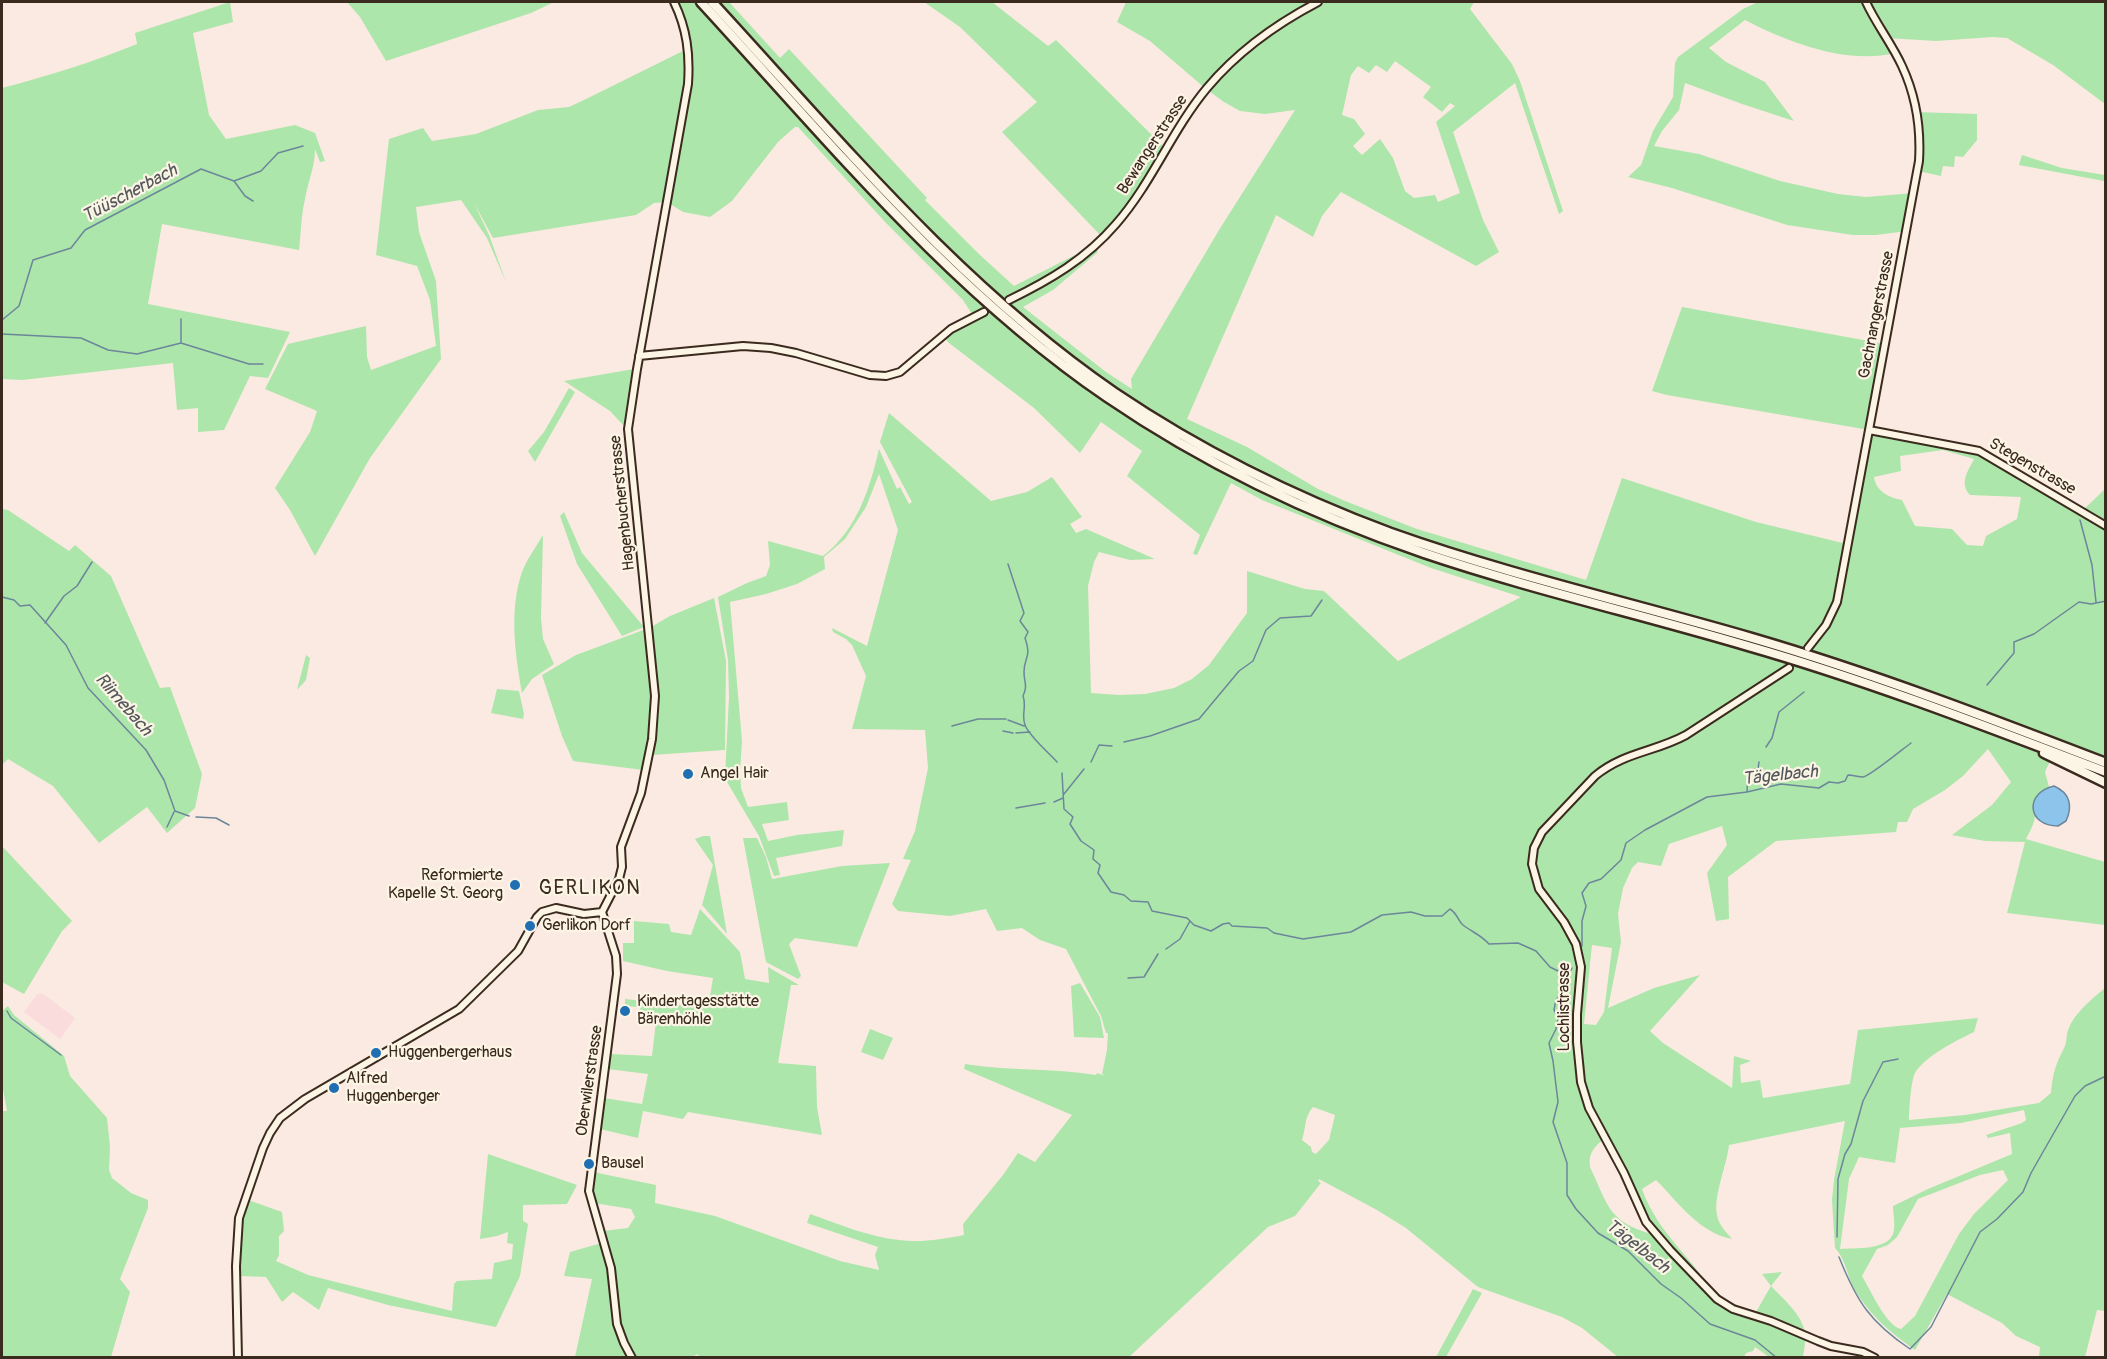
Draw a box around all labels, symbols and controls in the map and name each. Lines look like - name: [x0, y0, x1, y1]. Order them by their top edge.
- street label: Bewangerstrasse: [1114, 92, 1192, 198]
- water label: Tüüscherbach: [79, 160, 181, 228]
- street label: Gachnangerstrasse: [1855, 250, 1899, 380]
- street label: Hagenbucherstrasse: [606, 434, 640, 572]
- street label: Stegenstrasse: [1985, 434, 2079, 500]
- water label: Riimebach: [90, 669, 156, 741]
- water label: Tägelbach: [1741, 761, 1819, 791]
- place label: Angel Hair: [700, 764, 769, 784]
- marker: Angel Hair: [681, 767, 695, 781]
- place label: Reformierte Kapelle St. Georg: [388, 866, 503, 904]
- district label: GERLIKON: [539, 877, 641, 901]
- marker: Reformierte Kapelle St. Georg: [508, 878, 522, 892]
- place label: Gerlikon Dorf: [542, 916, 631, 936]
- marker: Gerlikon Dorf: [523, 919, 537, 933]
- street label: Lochlistrasse: [1555, 963, 1575, 1051]
- place label: Kindertagesstätte Bärenhöhle: [637, 992, 759, 1030]
- marker: Kindertagesstätte Bärenhöhle: [618, 1004, 632, 1018]
- street label: Oberwilerstrasse: [573, 1024, 607, 1138]
- place label: Huggenbergerhaus: [388, 1043, 512, 1063]
- marker: Huggenbergerhaus: [369, 1046, 383, 1060]
- place label: Alfred Huggenberger: [346, 1069, 440, 1107]
- marker: Alfred Huggenberger: [327, 1081, 341, 1095]
- place label: Bausel: [601, 1154, 644, 1174]
- marker: Bausel: [582, 1157, 596, 1171]
- water label: Tägelbach: [1601, 1215, 1673, 1279]

